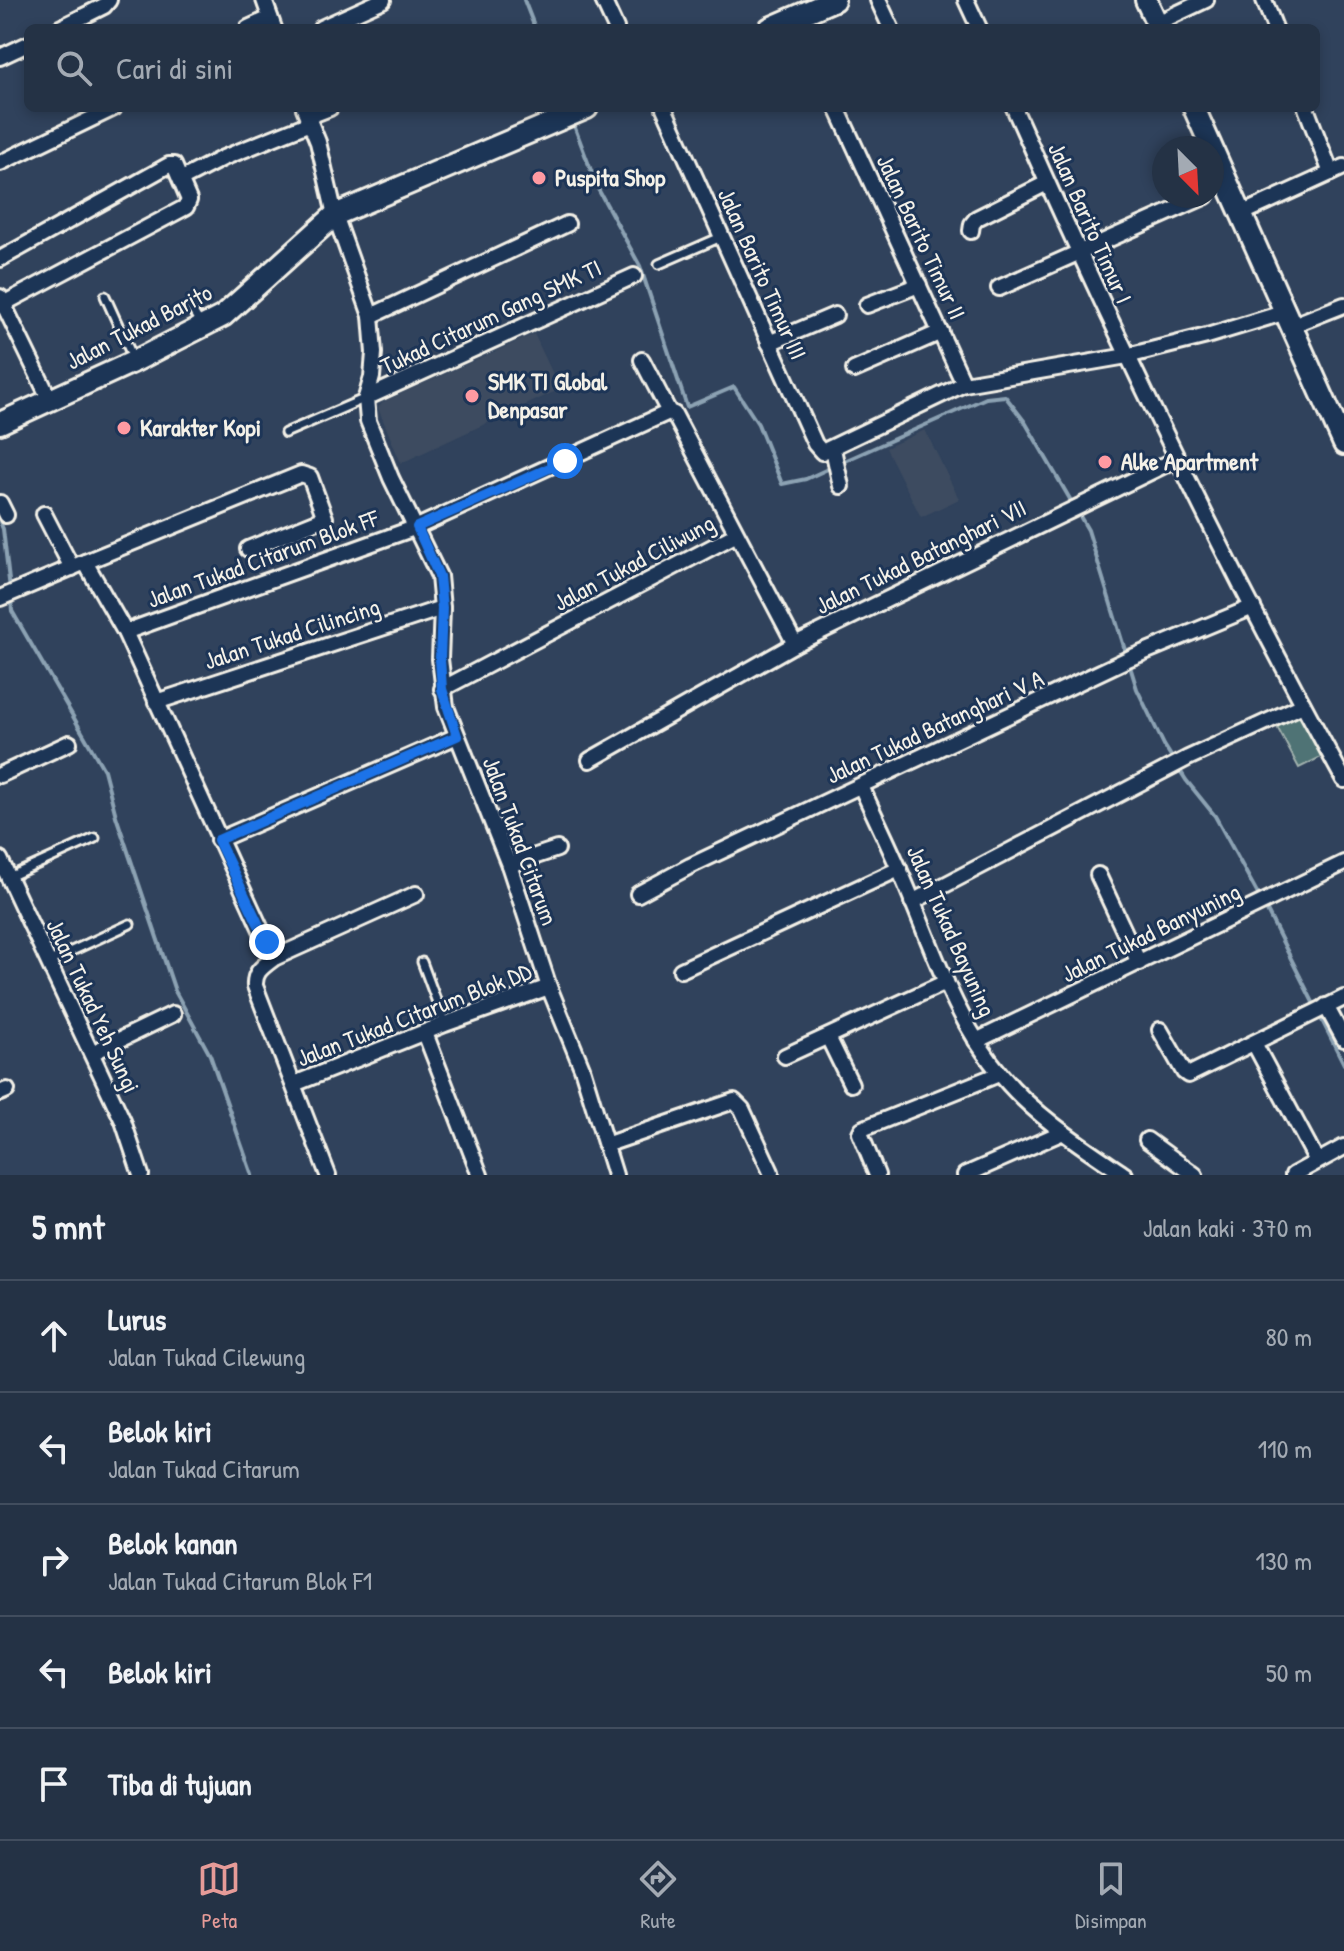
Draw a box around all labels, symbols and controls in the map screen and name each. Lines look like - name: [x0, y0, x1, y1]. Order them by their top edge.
- search box: [24, 24, 1320, 112]
- icon: search: [52, 46, 96, 90]
- text: Cari di sini: [116, 48, 233, 88]
- north arrow: [1152, 136, 1224, 208]
- street label: Jalan Barito Timur I: [1041, 137, 1141, 308]
- street label: Jalan Barito Timur II: [870, 149, 974, 324]
- place label: Puspita Shop: [555, 161, 666, 194]
- marker: Puspita Shop: [530, 169, 548, 187]
- street label: Jalan Barito Timur III: [711, 183, 815, 364]
- street label: Tukad Citarum Gang SMK TI: [375, 251, 606, 381]
- street label: Jalan Tukad Barito: [60, 275, 217, 377]
- place label: SMK TI Global Denpasar: [488, 365, 608, 426]
- marker: SMK TI Global Denpasar: [463, 387, 481, 405]
- place label: Karakter Kopi: [140, 411, 261, 444]
- marker: Karakter Kopi: [115, 419, 133, 437]
- route start: [547, 443, 583, 479]
- place label: Alke Apartment: [1121, 445, 1259, 478]
- marker: Alke Apartment: [1096, 453, 1114, 471]
- street label: Jalan Tukad Batanghari VII: [810, 491, 1031, 621]
- street label: Jalan Tukad Citarum Blok FF: [142, 501, 384, 615]
- street label: Jalan Tukad Ciliwung: [547, 506, 720, 618]
- street label: Jalan Tukad Cilincing: [200, 590, 384, 677]
- street label: Jalan Tukad Batanghari V A: [821, 661, 1049, 791]
- street label: Jalan Tukad Citarum: [476, 752, 566, 929]
- street label: Jalan Tukad Bayuning: [900, 840, 1004, 1021]
- street label: Jalan Tukad Banyuning: [1056, 875, 1245, 989]
- street label: Jalan Tukad Yeh Sungi: [40, 913, 148, 1098]
- route end: [249, 924, 285, 960]
- street label: Jalan Tukad Citarum Blok DD: [292, 954, 536, 1074]
- text: 5 mnt: [32, 1204, 104, 1250]
- text: Jalan kaki · 370 m: [1143, 1210, 1312, 1245]
- text: Lurus: [108, 1299, 166, 1339]
- icon: ahead: [32, 1314, 76, 1358]
- text: 80 m: [1265, 1319, 1312, 1354]
- text: Jalan Tukad Cilewung: [108, 1339, 305, 1374]
- text: Belok kiri: [108, 1411, 212, 1451]
- icon: left: [32, 1426, 76, 1470]
- text: 110 m: [1258, 1431, 1312, 1466]
- text: Jalan Tukad Citarum: [108, 1451, 300, 1486]
- text: Belok kanan: [108, 1523, 238, 1563]
- icon: right: [32, 1538, 76, 1582]
- text: 130 m: [1256, 1543, 1312, 1578]
- text: Jalan Tukad Citarum Blok F1: [108, 1563, 372, 1598]
- icon: left: [32, 1650, 76, 1694]
- text: Belok kiri: [108, 1652, 212, 1692]
- text: 50 m: [1266, 1655, 1312, 1690]
- icon: arrive: [32, 1762, 76, 1806]
- text: Tiba di tujuan: [108, 1764, 252, 1804]
- tab: Peta: [197, 1857, 241, 1935]
- tab: Rute: [636, 1857, 680, 1935]
- tab: Disimpan: [1075, 1857, 1147, 1935]

